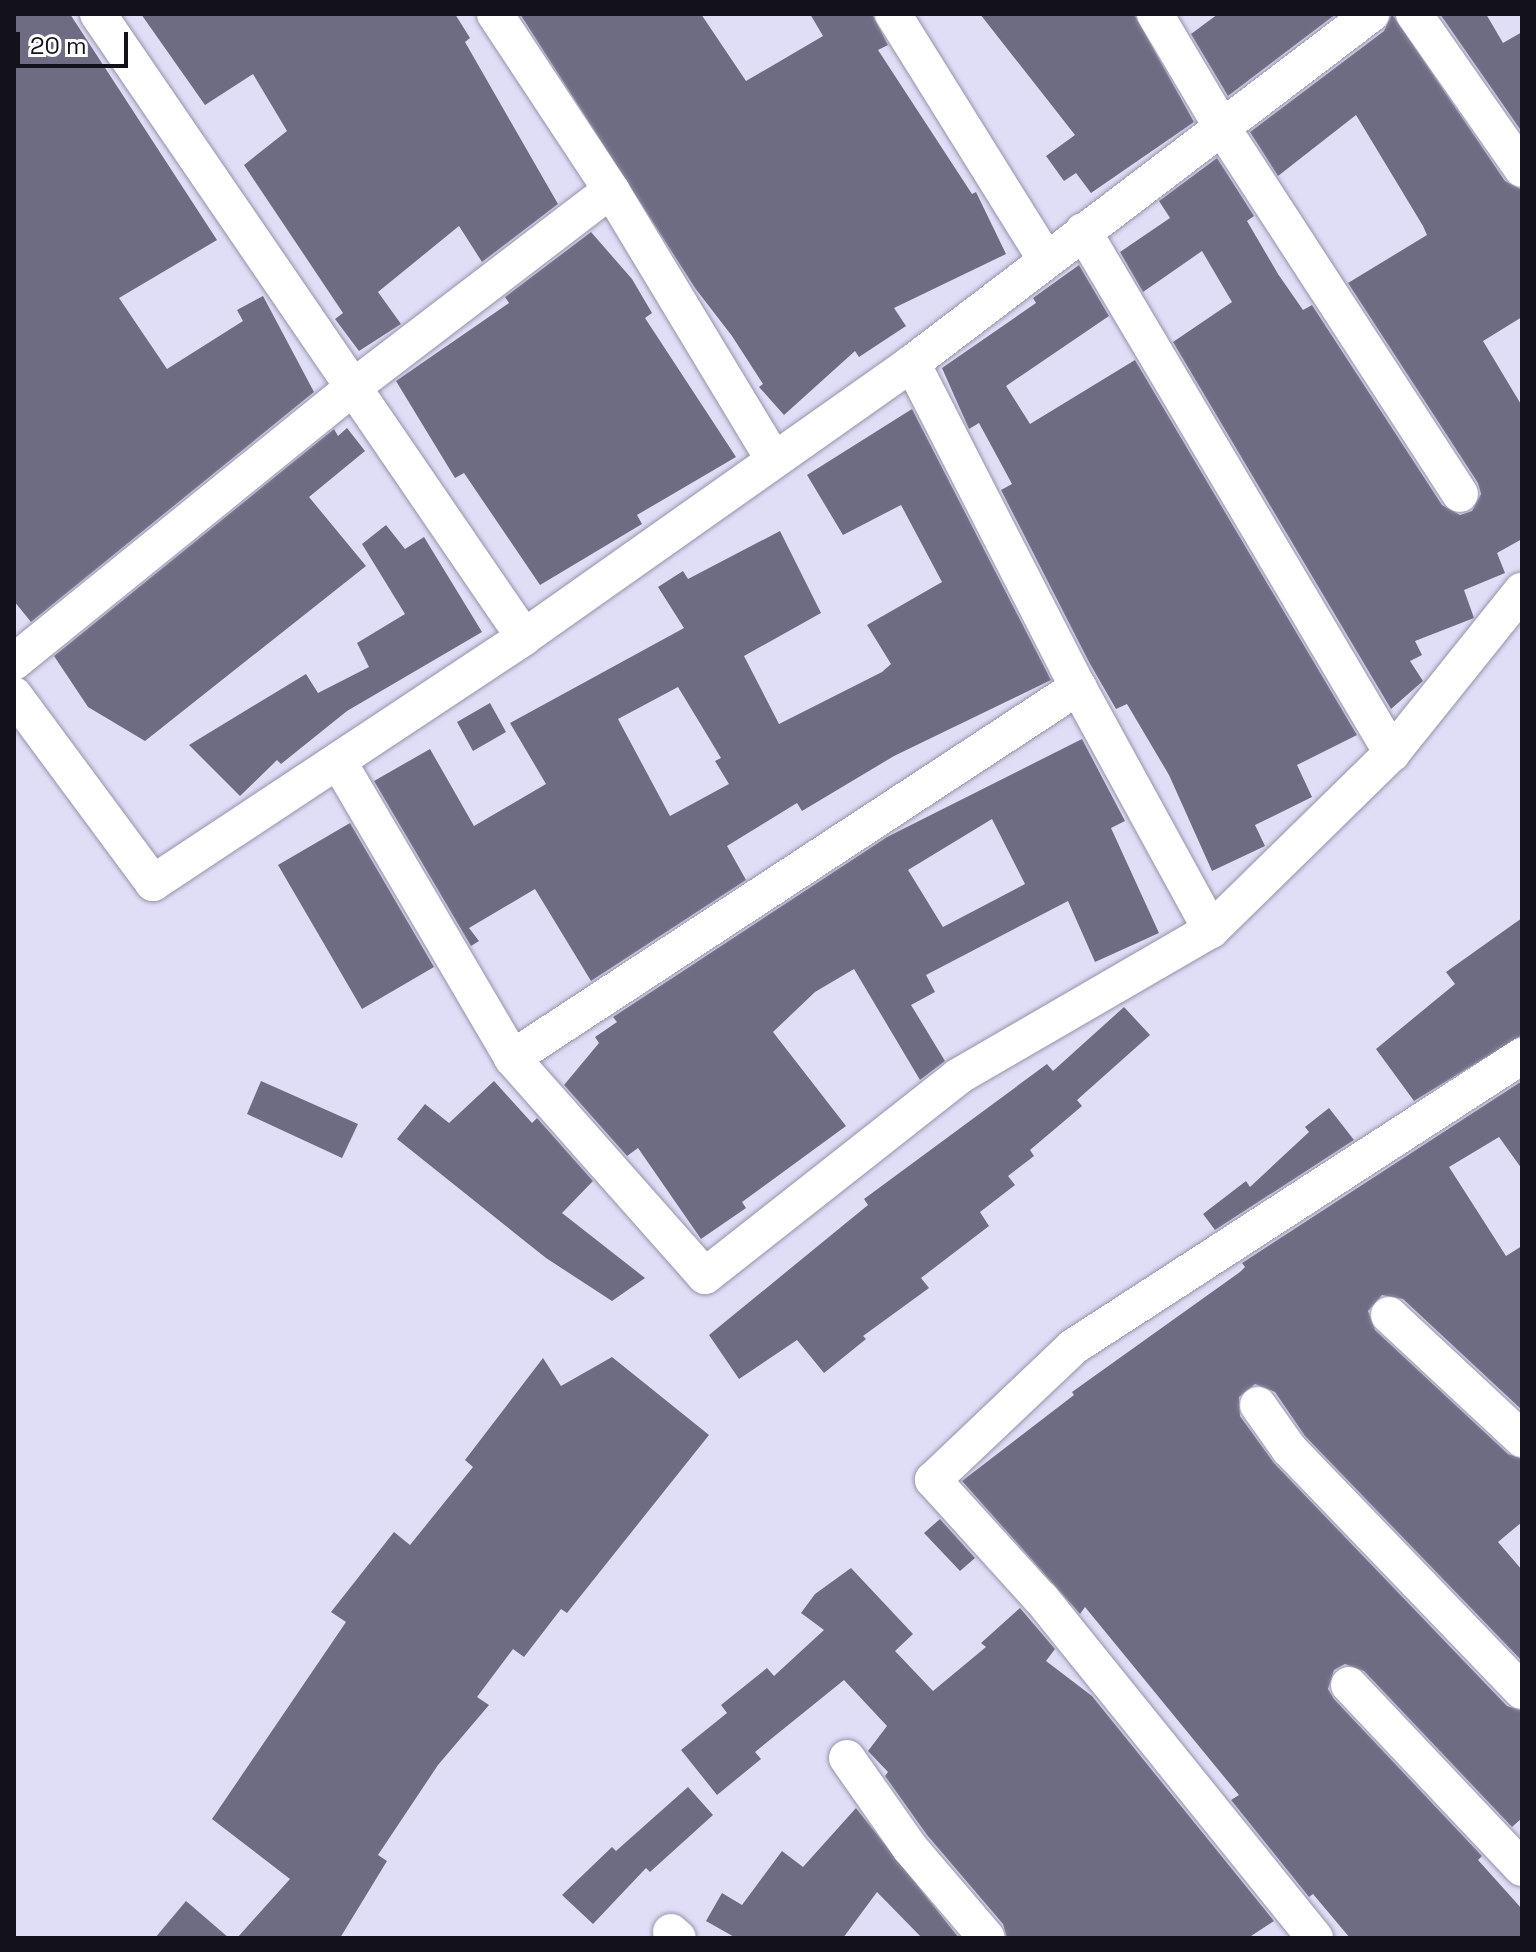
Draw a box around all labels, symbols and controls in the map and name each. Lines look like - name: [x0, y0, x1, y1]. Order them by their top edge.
- scale bar: [20, 16, 132, 66]
- text: 20 m: [30, 30, 87, 61]

